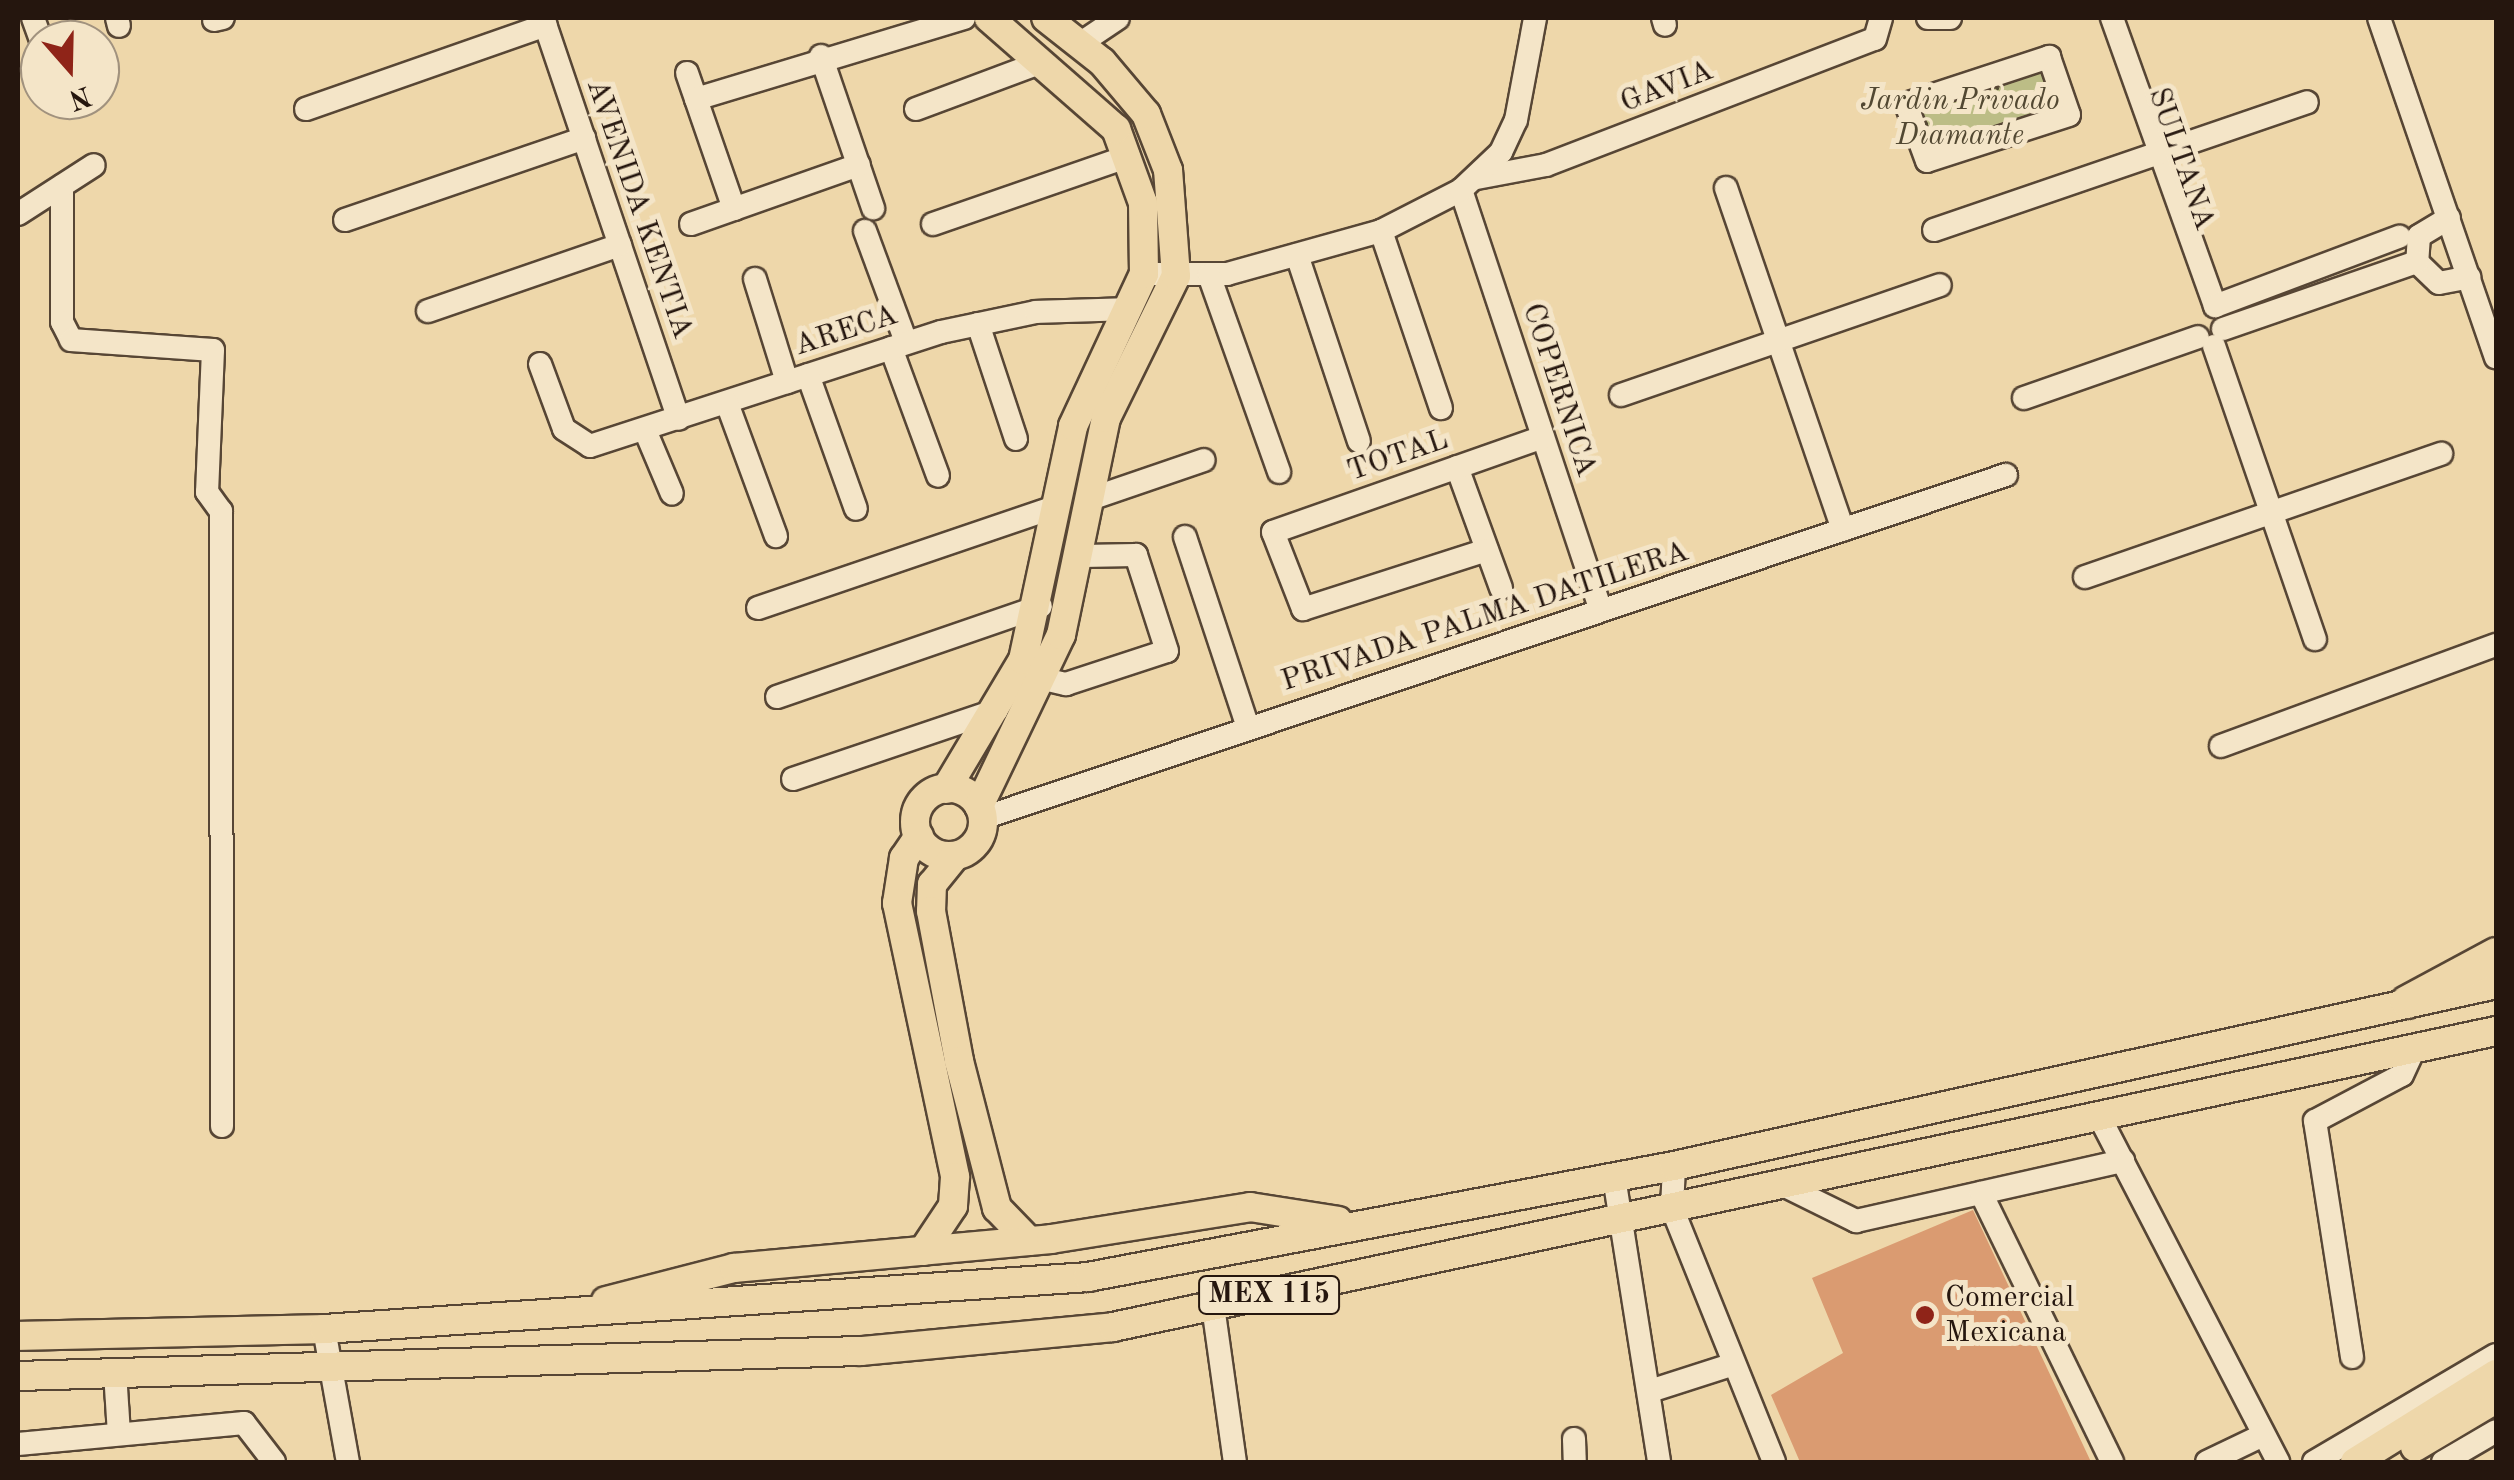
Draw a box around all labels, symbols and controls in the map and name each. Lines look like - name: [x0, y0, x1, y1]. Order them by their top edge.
- north arrow: [20, 20, 120, 120]
- street label: GAVIA: [1615, 53, 1719, 121]
- street label: AVENIDA KENTIA: [578, 74, 700, 344]
- text: N: [65, 79, 94, 113]
- park label: Jardin Privado Diamante: [1860, 83, 2060, 154]
- street label: SULTANA: [2140, 83, 2222, 235]
- street label: ARECA: [790, 297, 902, 365]
- street label: COPERNICA: [1514, 299, 1604, 481]
- street label: TOTAL: [1343, 422, 1453, 490]
- street label: PRIVADA PALMA DATILERA: [1277, 534, 1693, 700]
- road number: MEX 115: [1196, 1272, 1342, 1318]
- place label: Comercial Mexicana: [1945, 1280, 2074, 1350]
- marker: Comercial Mexicana: [1914, 1304, 1936, 1326]

